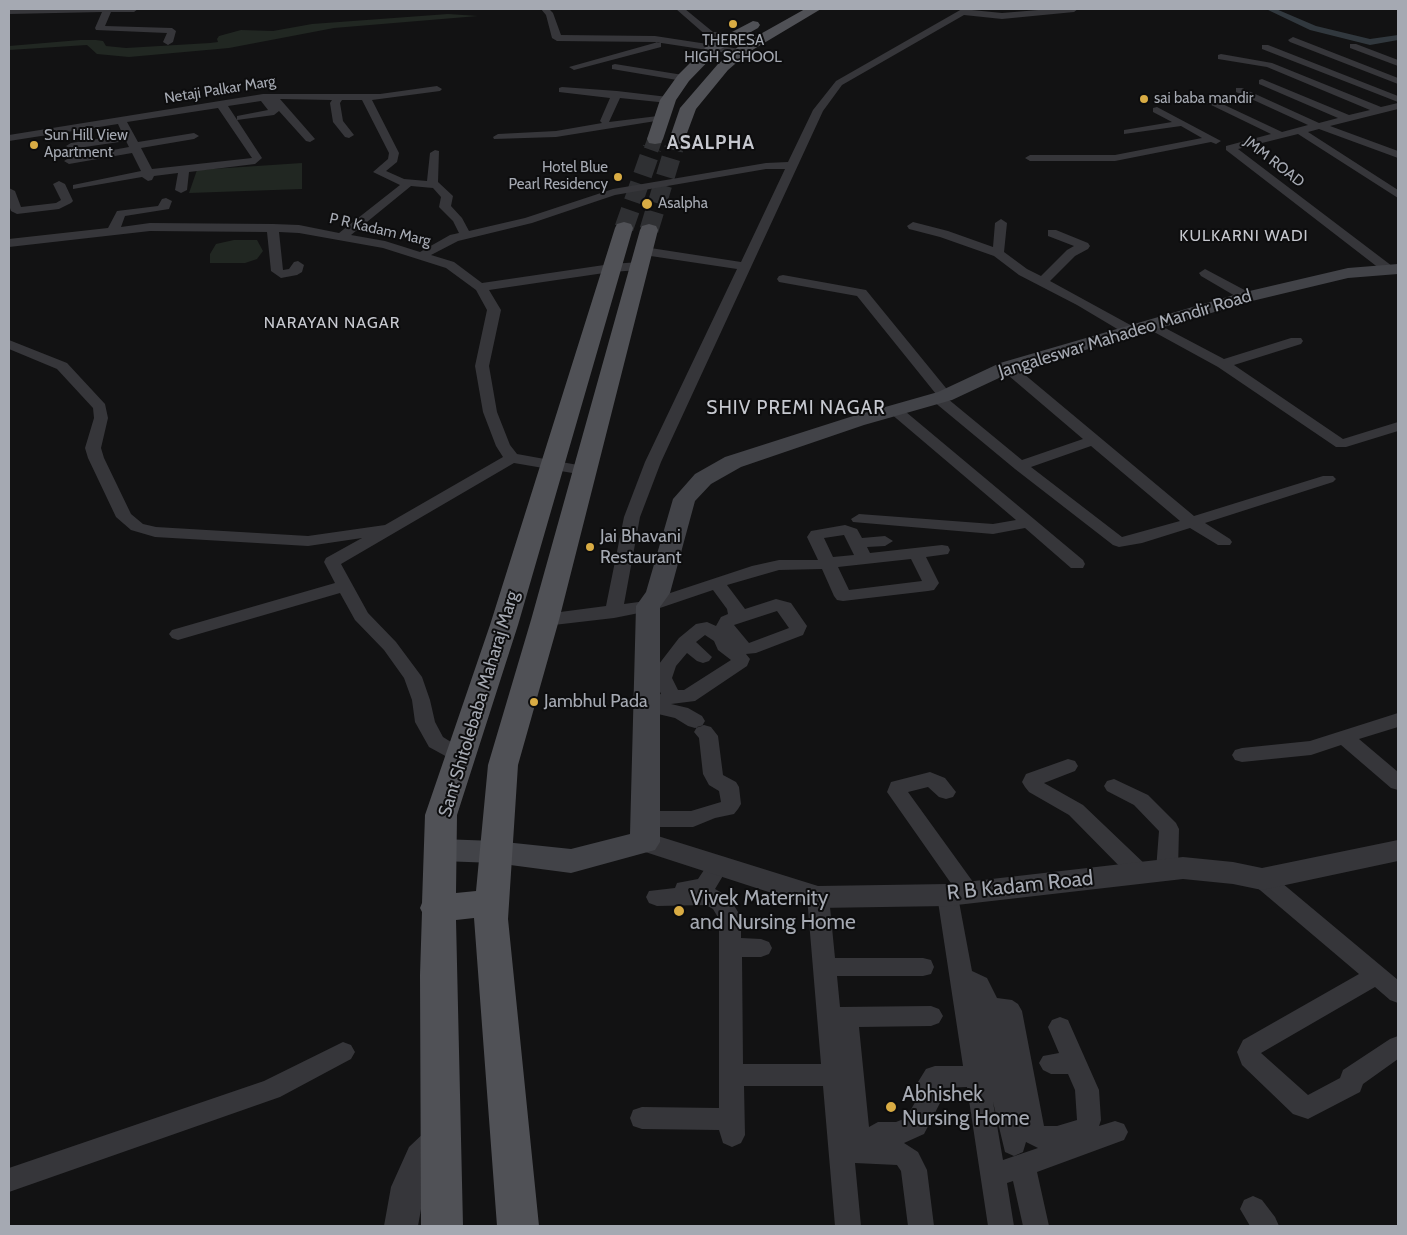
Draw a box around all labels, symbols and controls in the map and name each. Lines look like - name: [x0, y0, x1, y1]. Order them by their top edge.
- marker: THERESA HIGH SCHOOL: [727, 18, 739, 30]
- place label: THERESA HIGH SCHOOL: [684, 32, 782, 67]
- street label: Netaji Palkar Marg: [163, 72, 277, 108]
- place label: sai baba mandir: [1154, 90, 1253, 108]
- marker: sai baba mandir: [1138, 93, 1150, 105]
- place label: Sun Hill View Apartment: [44, 127, 128, 162]
- district label: ASALPHA: [666, 132, 756, 154]
- street label: JMM ROAD: [1240, 133, 1308, 191]
- marker: Sun Hill View Apartment: [28, 139, 40, 151]
- place label: Hotel Blue Pearl Residency: [508, 159, 608, 194]
- marker: Hotel Blue Pearl Residency: [612, 171, 624, 183]
- place label: Asalpha: [658, 195, 708, 213]
- marker: Asalpha: [640, 197, 654, 211]
- street label: P R Kadam Marg: [328, 210, 432, 250]
- district label: KULKARNI WADI: [1178, 226, 1310, 246]
- street label: Jangaleswar Mahadeo Mandir Road: [996, 285, 1254, 383]
- district label: NARAYAN NAGAR: [262, 313, 402, 333]
- district label: SHIV PREMI NAGAR: [704, 397, 888, 419]
- place label: Jai Bhavani Restaurant: [600, 526, 682, 568]
- marker: Jai Bhavani Restaurant: [584, 541, 596, 553]
- street label: Sant Shitolebaba Maharaj Marg: [434, 588, 524, 820]
- place label: Jambhul Pada: [544, 691, 648, 713]
- marker: Jambhul Pada: [528, 696, 540, 708]
- street label: R B Kadam Road: [946, 866, 1094, 906]
- place label: Vivek Maternity and Nursing Home: [690, 886, 856, 936]
- marker: Vivek Maternity and Nursing Home: [672, 904, 686, 918]
- place label: Abhishek Nursing Home: [902, 1082, 1030, 1132]
- marker: Abhishek Nursing Home: [884, 1100, 898, 1114]

